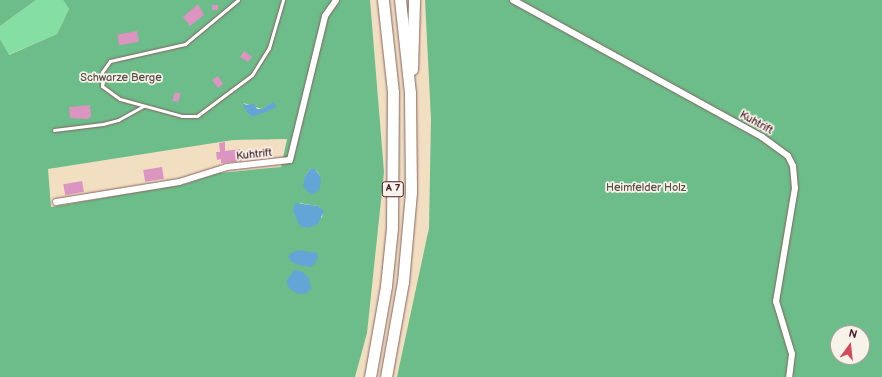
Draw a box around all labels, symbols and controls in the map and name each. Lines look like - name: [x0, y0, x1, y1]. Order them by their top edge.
- park label: Schwarze Berge: [80, 71, 162, 85]
- street label: Kuhtrift: [737, 109, 775, 137]
- street label: Kuhtrift: [236, 147, 272, 163]
- road number: A 7: [381, 181, 405, 197]
- park label: Heimfelder Holz: [606, 181, 686, 195]
- north arrow: [830, 325, 870, 365]
- text: N: [847, 327, 859, 341]

